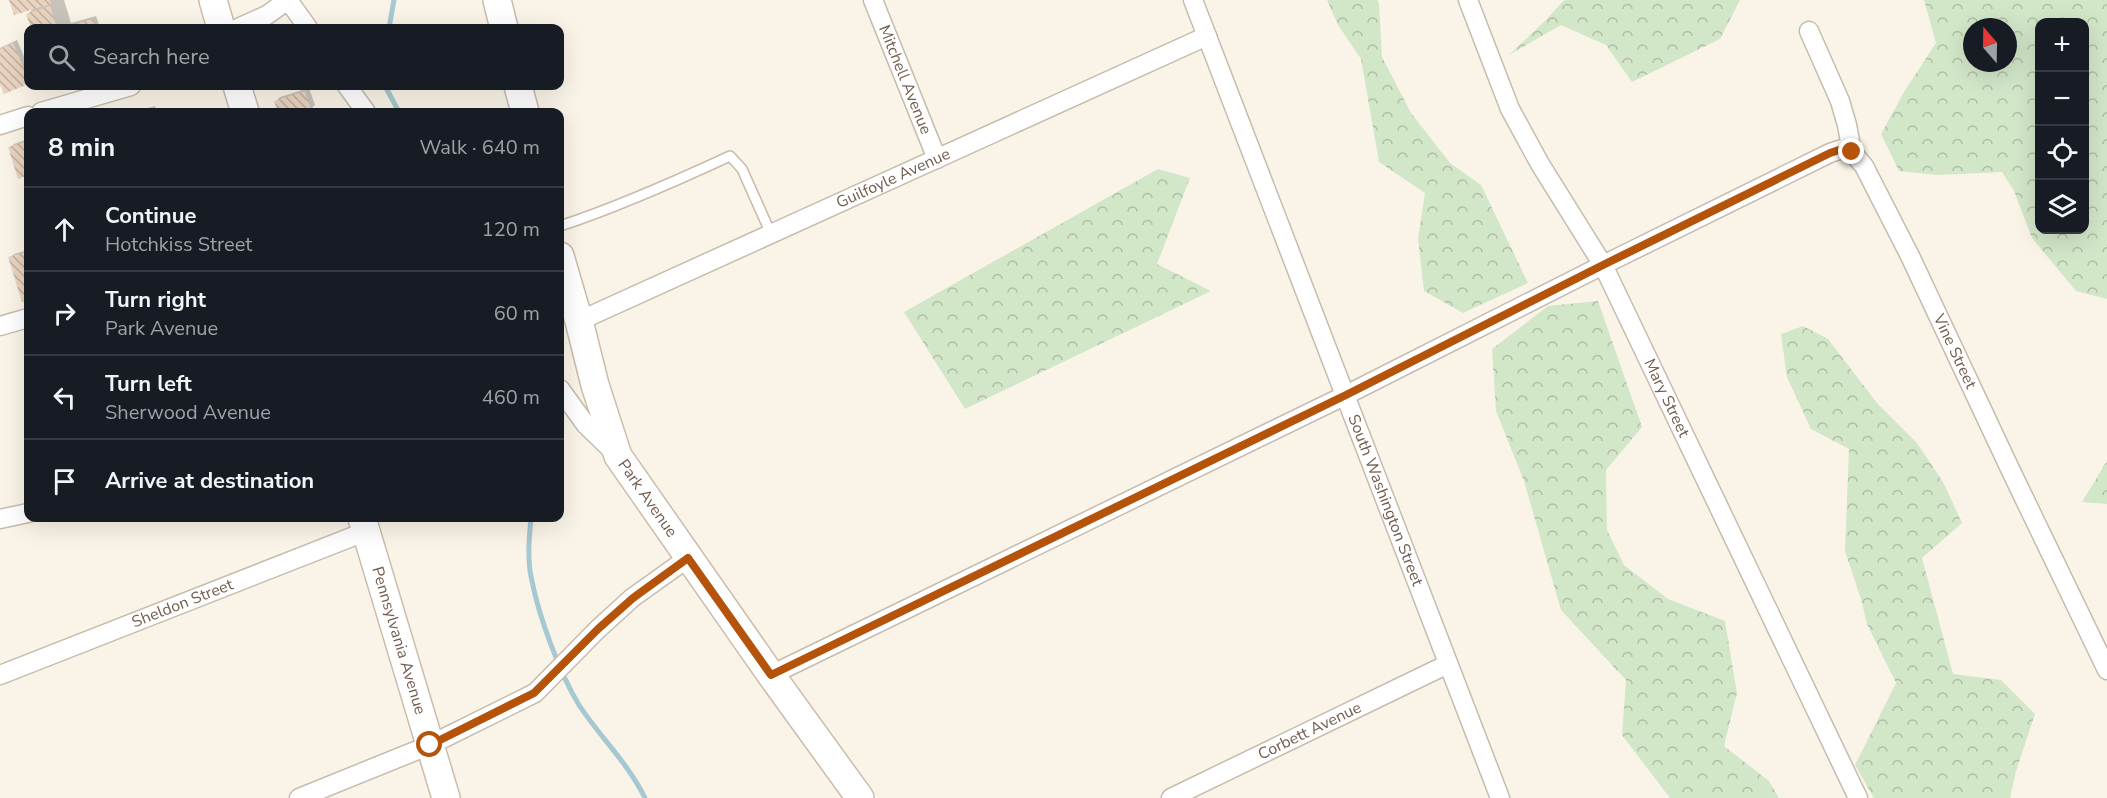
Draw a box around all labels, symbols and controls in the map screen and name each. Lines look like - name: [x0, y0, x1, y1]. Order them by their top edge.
- north arrow: [1963, 18, 2017, 72]
- map controls: [2035, 18, 2089, 234]
- button: +: [2035, 18, 2089, 72]
- street label: Mitchell Avenue: [873, 22, 937, 138]
- search box: [24, 24, 564, 90]
- icon: search: [45, 41, 78, 74]
- text: Search here: [93, 42, 210, 72]
- button: −: [2035, 72, 2089, 126]
- button: locate: [2035, 126, 2089, 180]
- text: 8 min: [48, 130, 115, 165]
- text: Walk · 640 m: [420, 134, 540, 161]
- route end: [1838, 138, 1864, 164]
- street label: Guilfoyle Avenue: [833, 143, 954, 214]
- button: layers: [2035, 180, 2089, 234]
- text: Continue: [105, 201, 196, 231]
- icon: ahead: [48, 213, 81, 246]
- text: 120 m: [482, 216, 540, 243]
- text: Hotchkiss Street: [105, 231, 252, 258]
- text: Turn right: [105, 285, 206, 315]
- icon: right: [48, 297, 81, 330]
- text: 60 m: [494, 300, 540, 327]
- street label: Vine Street: [1927, 310, 1982, 393]
- text: Park Avenue: [105, 315, 218, 342]
- street label: Mary Street: [1639, 355, 1695, 441]
- text: Turn left: [105, 369, 192, 399]
- icon: left: [48, 381, 81, 414]
- text: 460 m: [482, 384, 540, 411]
- text: Sherwood Avenue: [105, 399, 271, 426]
- street label: South Washington Street: [1342, 411, 1429, 590]
- street label: Park Avenue: [613, 455, 683, 542]
- icon: arrive: [48, 465, 81, 498]
- text: Arrive at destination: [105, 466, 314, 496]
- street label: Pennsylvania Avenue: [366, 564, 431, 717]
- street label: Sheldon Street: [129, 573, 237, 633]
- street label: Corbett Avenue: [1254, 697, 1365, 765]
- route start: [416, 731, 442, 757]

